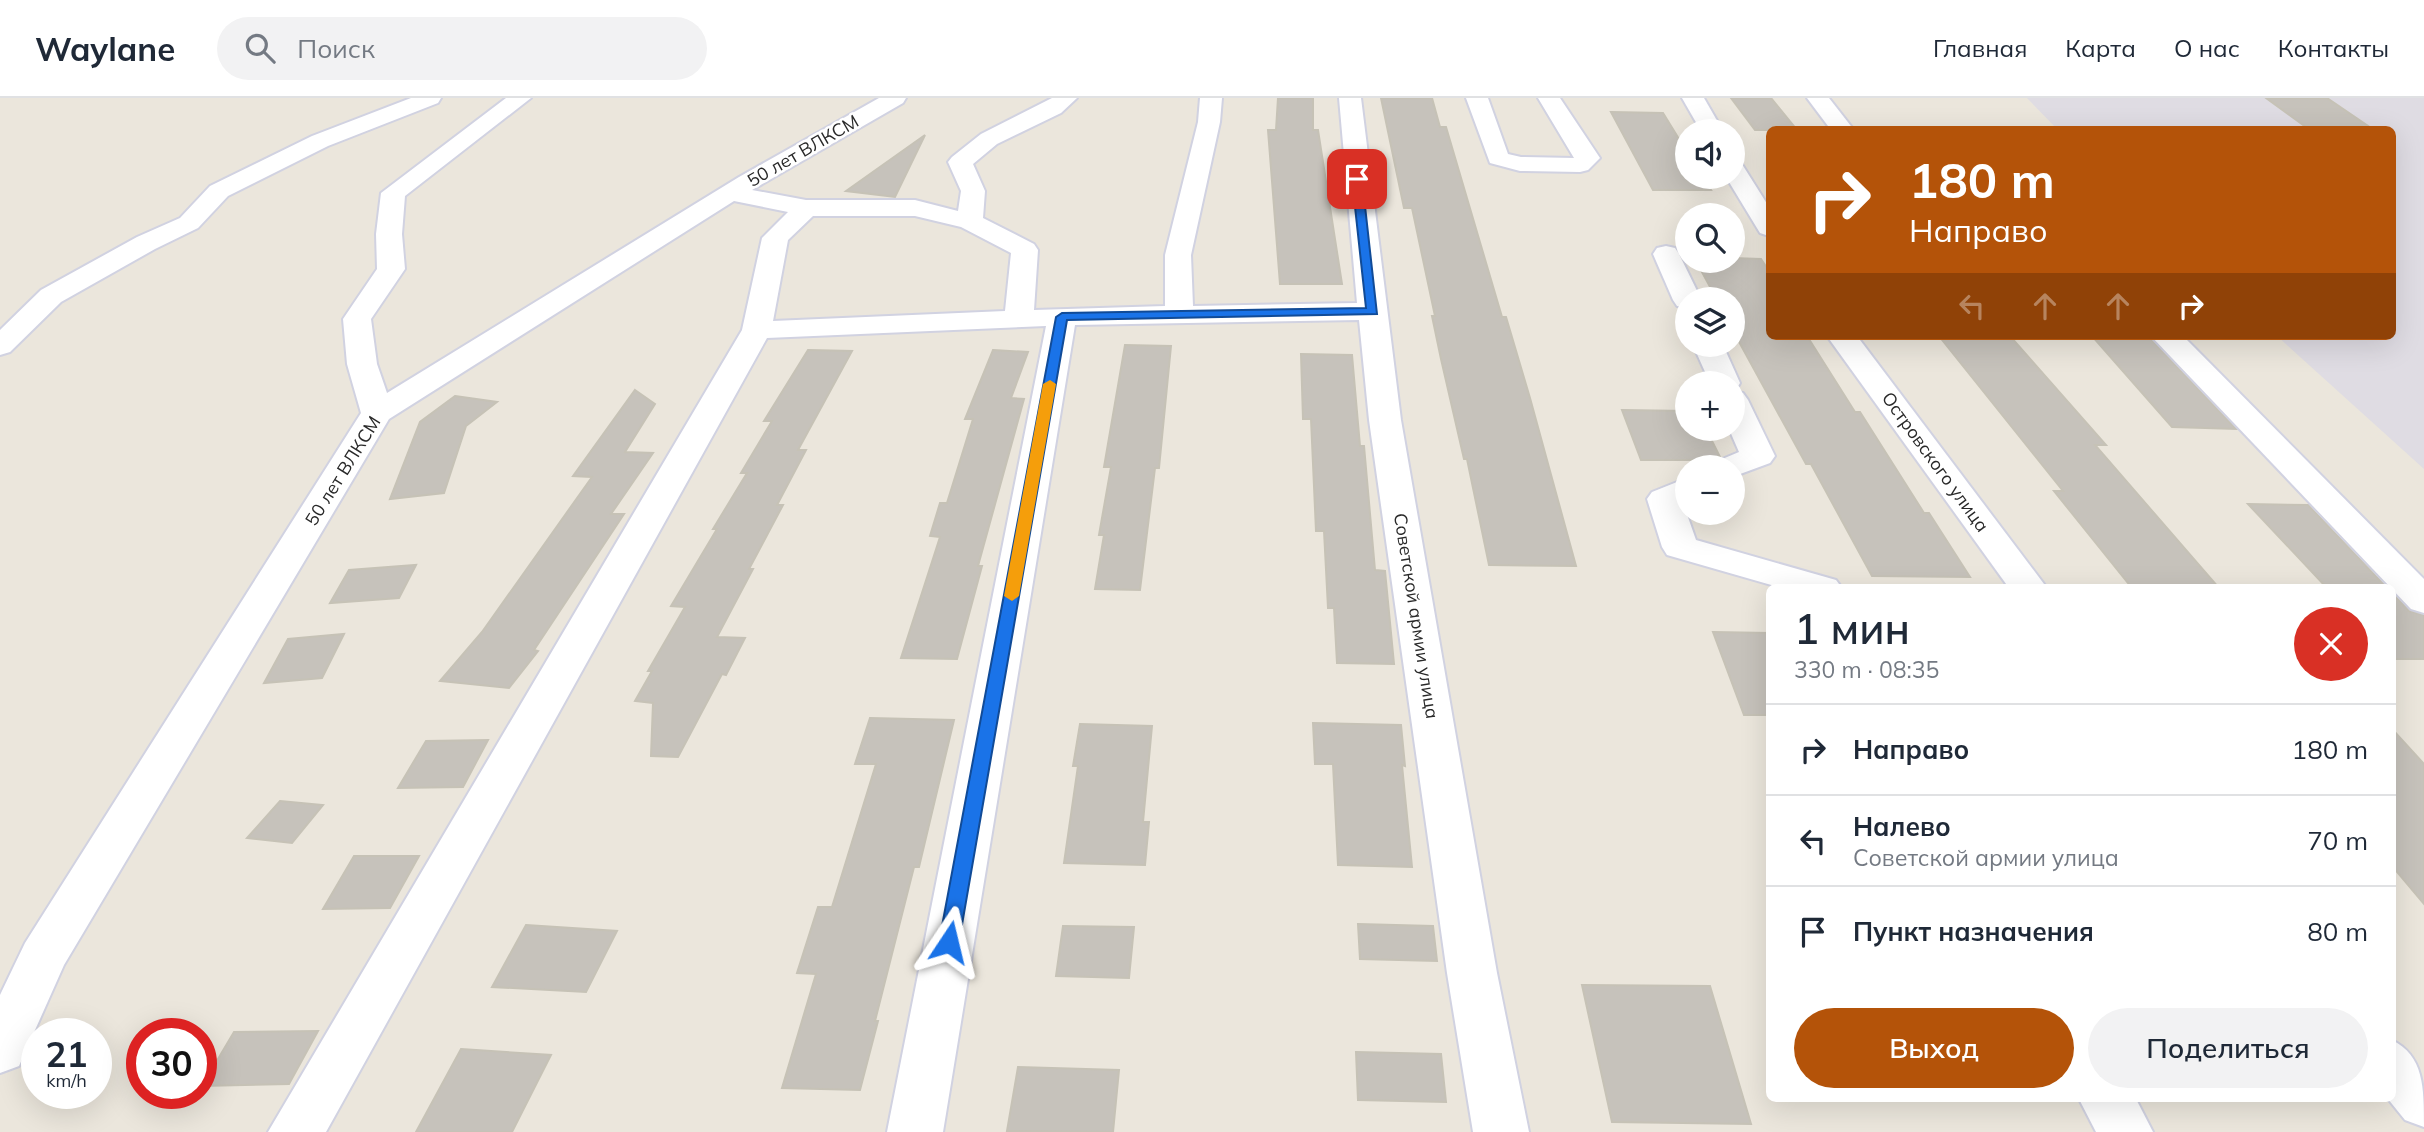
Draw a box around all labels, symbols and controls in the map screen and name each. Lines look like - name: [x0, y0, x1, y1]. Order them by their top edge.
- search box: [217, 17, 707, 80]
- text: Waylane: [35, 28, 175, 69]
- icon: search: [241, 29, 279, 67]
- text: Поиск: [297, 32, 375, 65]
- text: Главная: [1933, 33, 2027, 63]
- text: Карта: [2065, 33, 2136, 63]
- text: О нас: [2174, 33, 2240, 63]
- text: Контакты: [2278, 33, 2389, 63]
- street label: 50 лет ВЛКСМ: [743, 109, 863, 192]
- map controls: [1675, 119, 1745, 525]
- button: sound: [1675, 119, 1745, 189]
- pin: [1327, 149, 1387, 209]
- text: 180 m: [1909, 149, 2055, 210]
- icon: right: [1794, 154, 1885, 245]
- icon: arrive: [1338, 160, 1376, 198]
- button: search: [1675, 203, 1745, 273]
- text: Направо: [1909, 210, 2048, 250]
- button: layers: [1675, 287, 1745, 357]
- icon: left: [1953, 287, 1991, 325]
- icon: ahead: [2026, 287, 2064, 325]
- icon: ahead: [2099, 287, 2137, 325]
- icon: right: [2172, 287, 2210, 325]
- button: +: [1675, 371, 1745, 441]
- street label: Островского улица: [1877, 387, 1994, 536]
- street label: 50 лет ВЛКСМ: [300, 412, 385, 530]
- button: −: [1675, 455, 1745, 525]
- street label: Советской армии улица: [1389, 511, 1444, 720]
- text: 1 мин: [1794, 602, 1910, 655]
- button: close: [2294, 607, 2368, 681]
- text: 330 m · 08:35: [1794, 655, 1939, 684]
- icon: right: [1794, 731, 1832, 769]
- text: Направо: [1853, 733, 1969, 766]
- text: 180 m: [2292, 733, 2368, 766]
- text: Налево: [1853, 810, 1951, 843]
- icon: left: [1794, 822, 1832, 860]
- text: 70 m: [2307, 824, 2368, 857]
- text: Советской армии улица: [1853, 843, 2119, 872]
- position arrow: [912, 905, 986, 979]
- icon: arrive: [1794, 913, 1832, 951]
- text: Пункт назначения: [1853, 915, 2094, 948]
- text: 80 m: [2307, 915, 2368, 948]
- button: Выход: [1794, 1008, 2074, 1088]
- button: Поделиться: [2088, 1008, 2368, 1088]
- speed limit sign: 30: [126, 1018, 217, 1109]
- text: 21: [45, 1032, 88, 1076]
- text: km/h: [46, 1069, 87, 1092]

